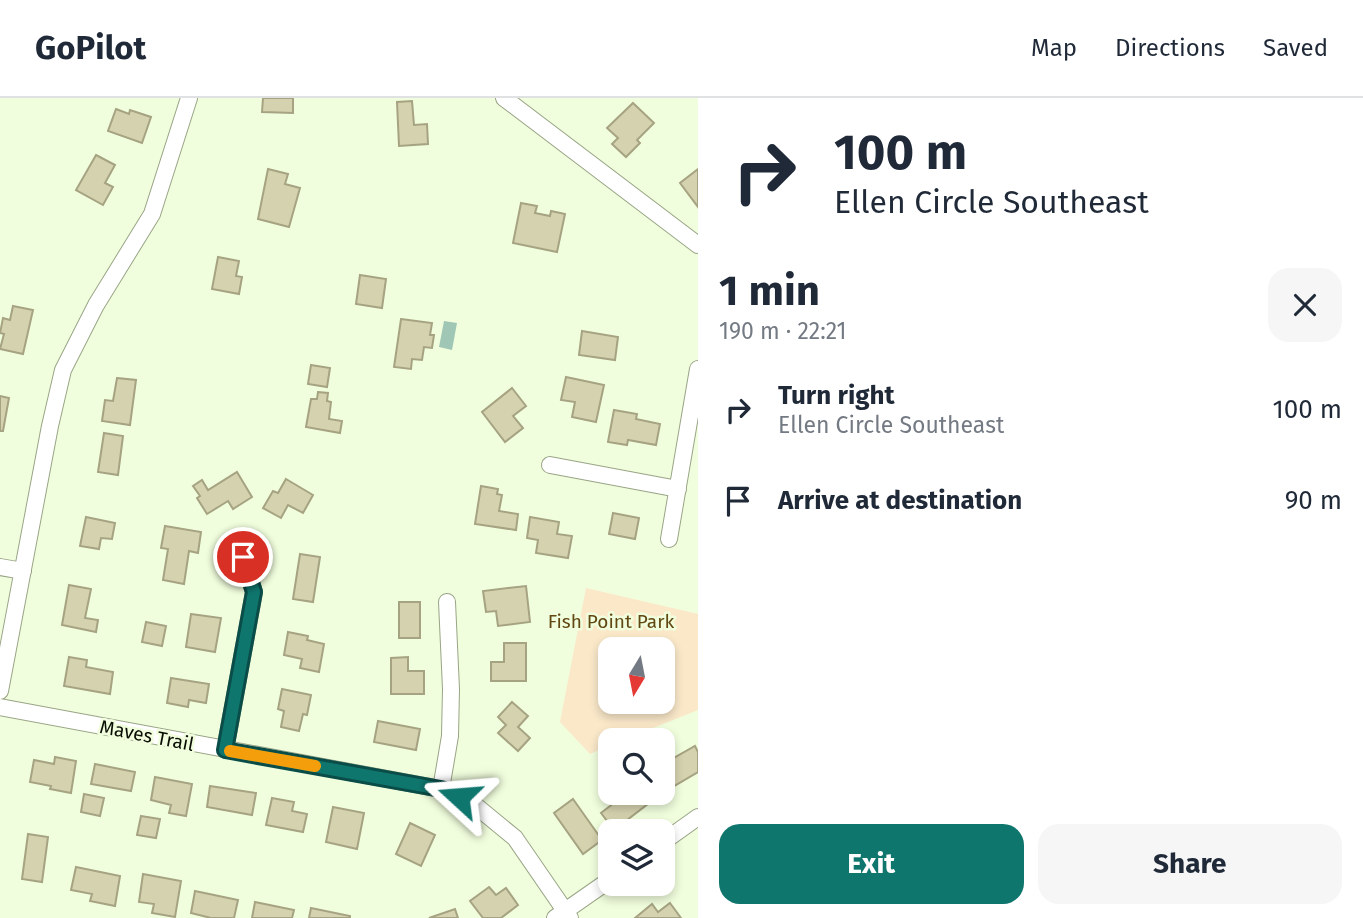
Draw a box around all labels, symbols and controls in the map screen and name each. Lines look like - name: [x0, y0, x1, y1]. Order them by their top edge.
- text: GoPilot: [35, 28, 146, 68]
- text: Map: [1031, 34, 1077, 62]
- text: Directions: [1115, 34, 1225, 62]
- text: Saved: [1263, 34, 1328, 62]
- text: 100 m: [834, 123, 967, 182]
- icon: right: [719, 126, 810, 217]
- text: Ellen Circle Southeast: [834, 183, 1149, 221]
- text: 1 min: [719, 266, 820, 316]
- button: close: [1268, 268, 1342, 342]
- text: 190 m · 22:21: [719, 317, 846, 345]
- text: Turn right: [778, 380, 895, 411]
- icon: right: [719, 391, 757, 429]
- text: 100 m: [1273, 394, 1342, 425]
- text: Ellen Circle Southeast: [778, 411, 1004, 439]
- icon: arrive: [719, 482, 757, 520]
- text: Arrive at destination: [778, 485, 1022, 516]
- text: 90 m: [1285, 485, 1342, 516]
- pin: [213, 527, 273, 587]
- icon: arrive: [224, 538, 262, 576]
- park label: Fish Point Park: [548, 610, 674, 633]
- north arrow: [598, 637, 676, 714]
- map controls: [598, 637, 675, 896]
- street label: Maves Trail: [98, 715, 196, 756]
- button: search: [598, 728, 675, 805]
- position arrow: [422, 760, 496, 834]
- button: layers: [598, 819, 675, 896]
- button: Exit: [719, 824, 1024, 904]
- button: Share: [1038, 824, 1342, 904]

